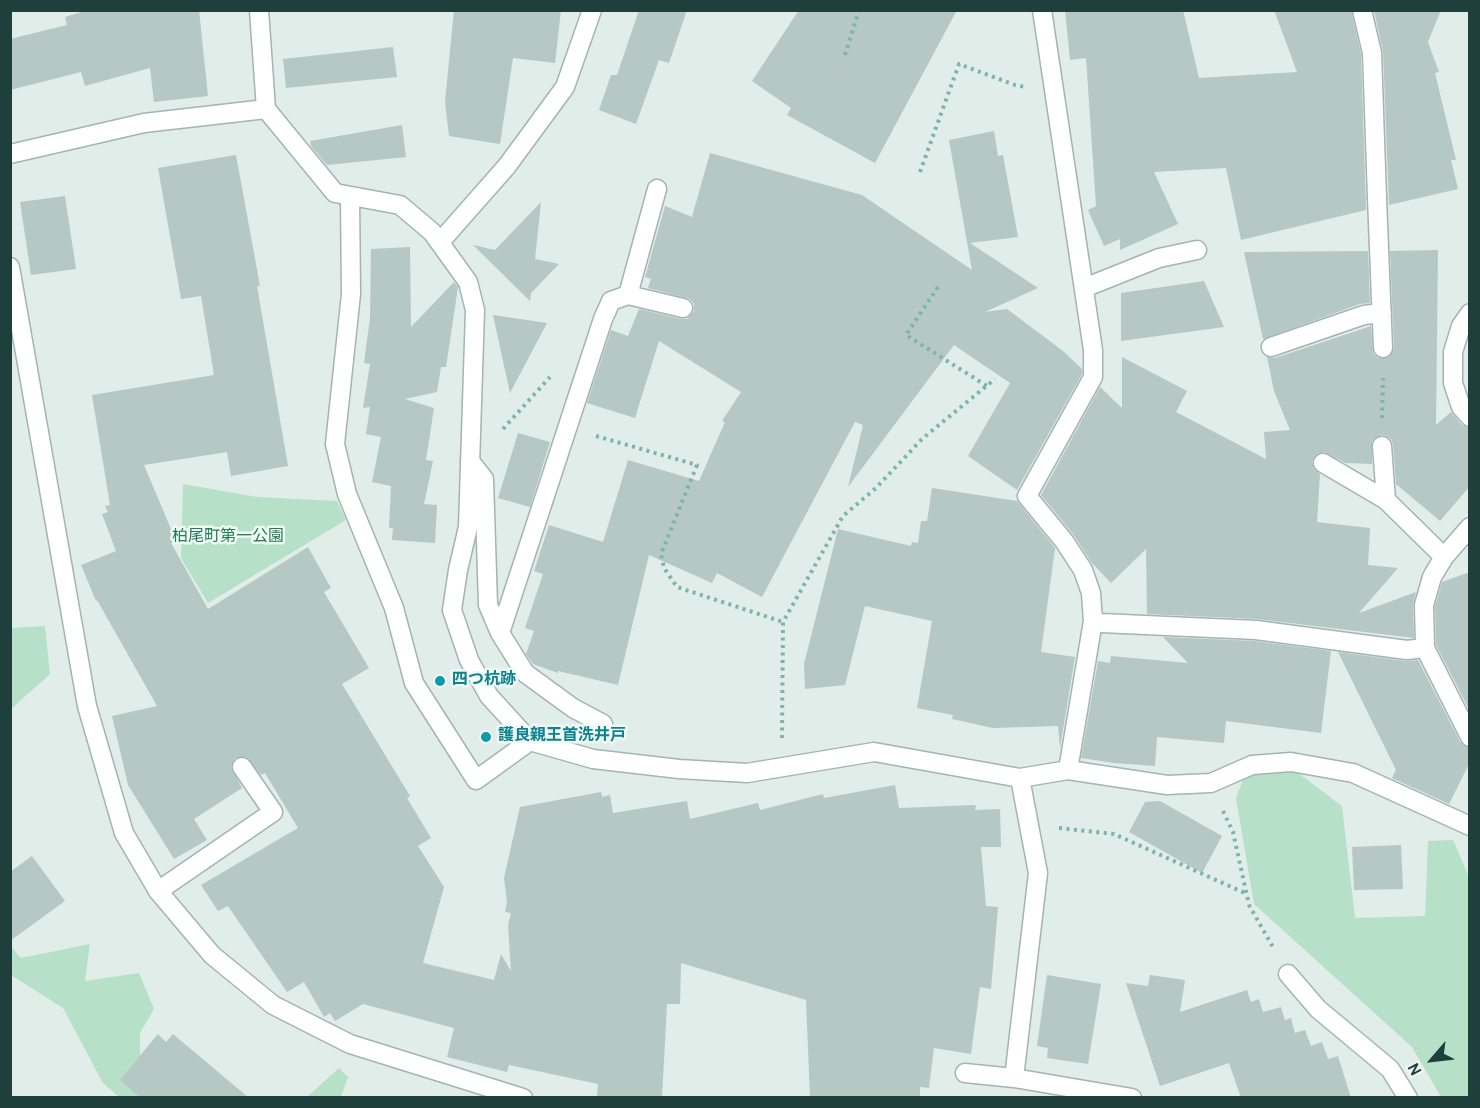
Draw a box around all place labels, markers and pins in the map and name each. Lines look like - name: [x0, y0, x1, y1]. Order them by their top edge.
- place label: 四つ杭跡: [452, 671, 516, 691]
- marker: 四つ杭跡: [433, 674, 447, 688]
- place label: 護良親王首洗井戸: [498, 727, 626, 747]
- marker: 護良親王首洗井戸: [479, 730, 493, 744]

